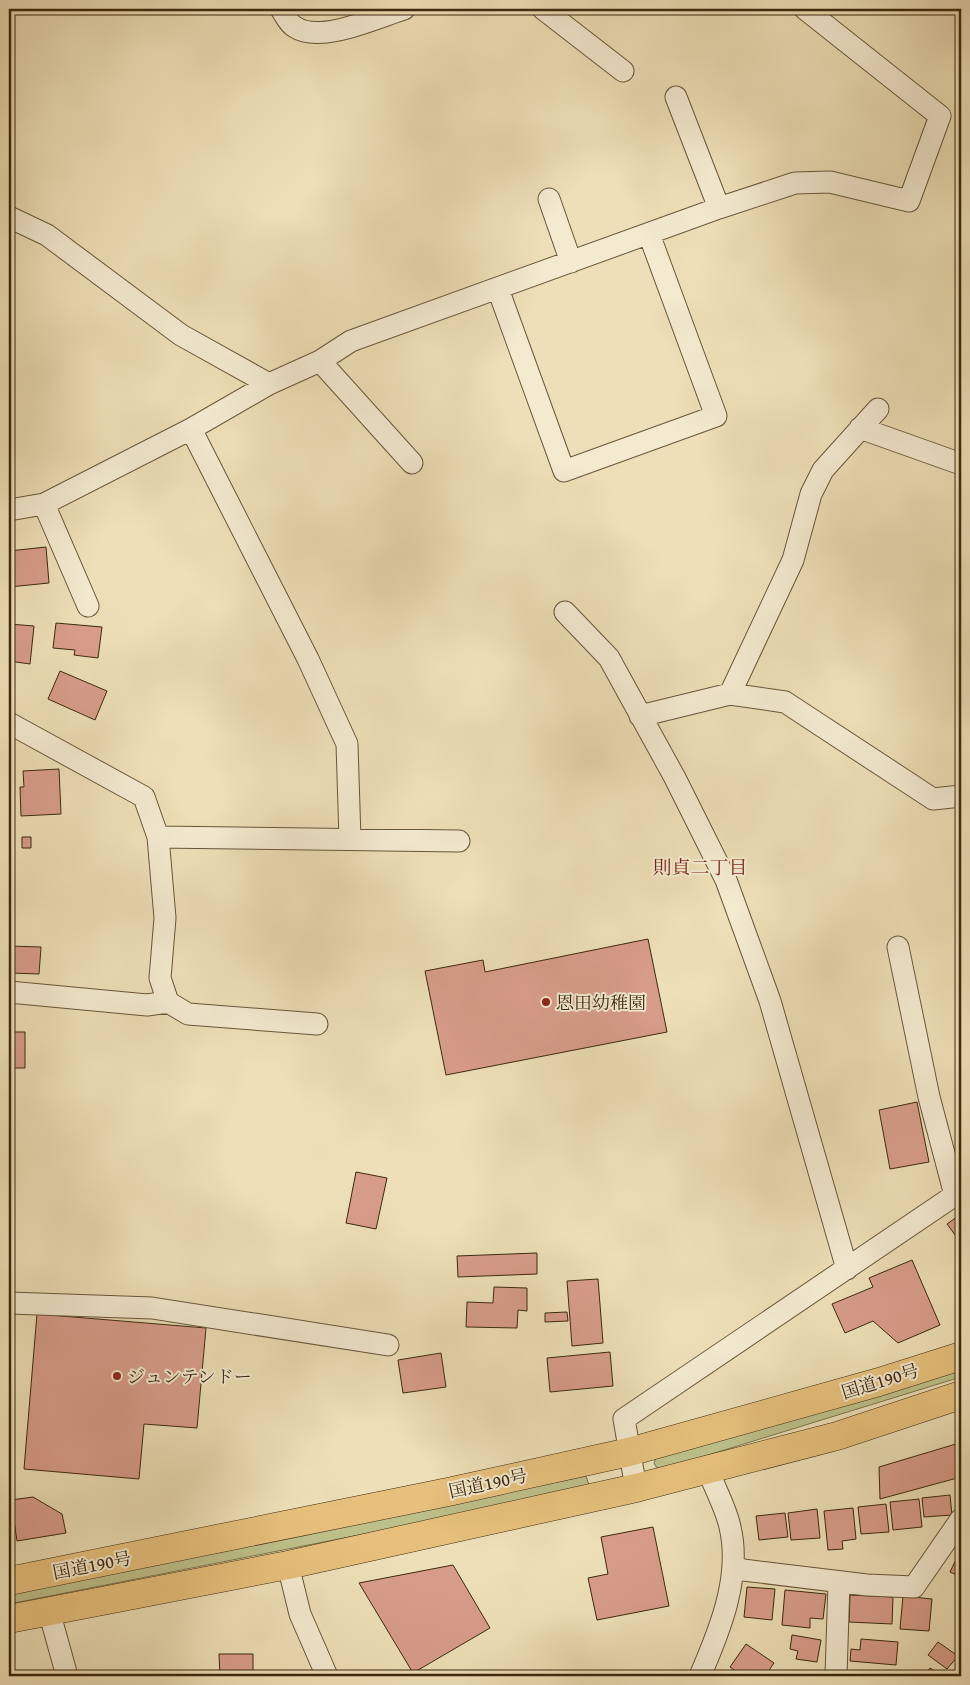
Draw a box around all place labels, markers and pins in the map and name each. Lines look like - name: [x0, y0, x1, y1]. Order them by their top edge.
- place label: 恩田幼稚園: [556, 989, 646, 1016]
- marker: 恩田幼稚園: [540, 996, 552, 1008]
- place label: ジュンテンドー: [127, 1363, 252, 1390]
- marker: ジュンテンドー: [111, 1370, 123, 1382]

